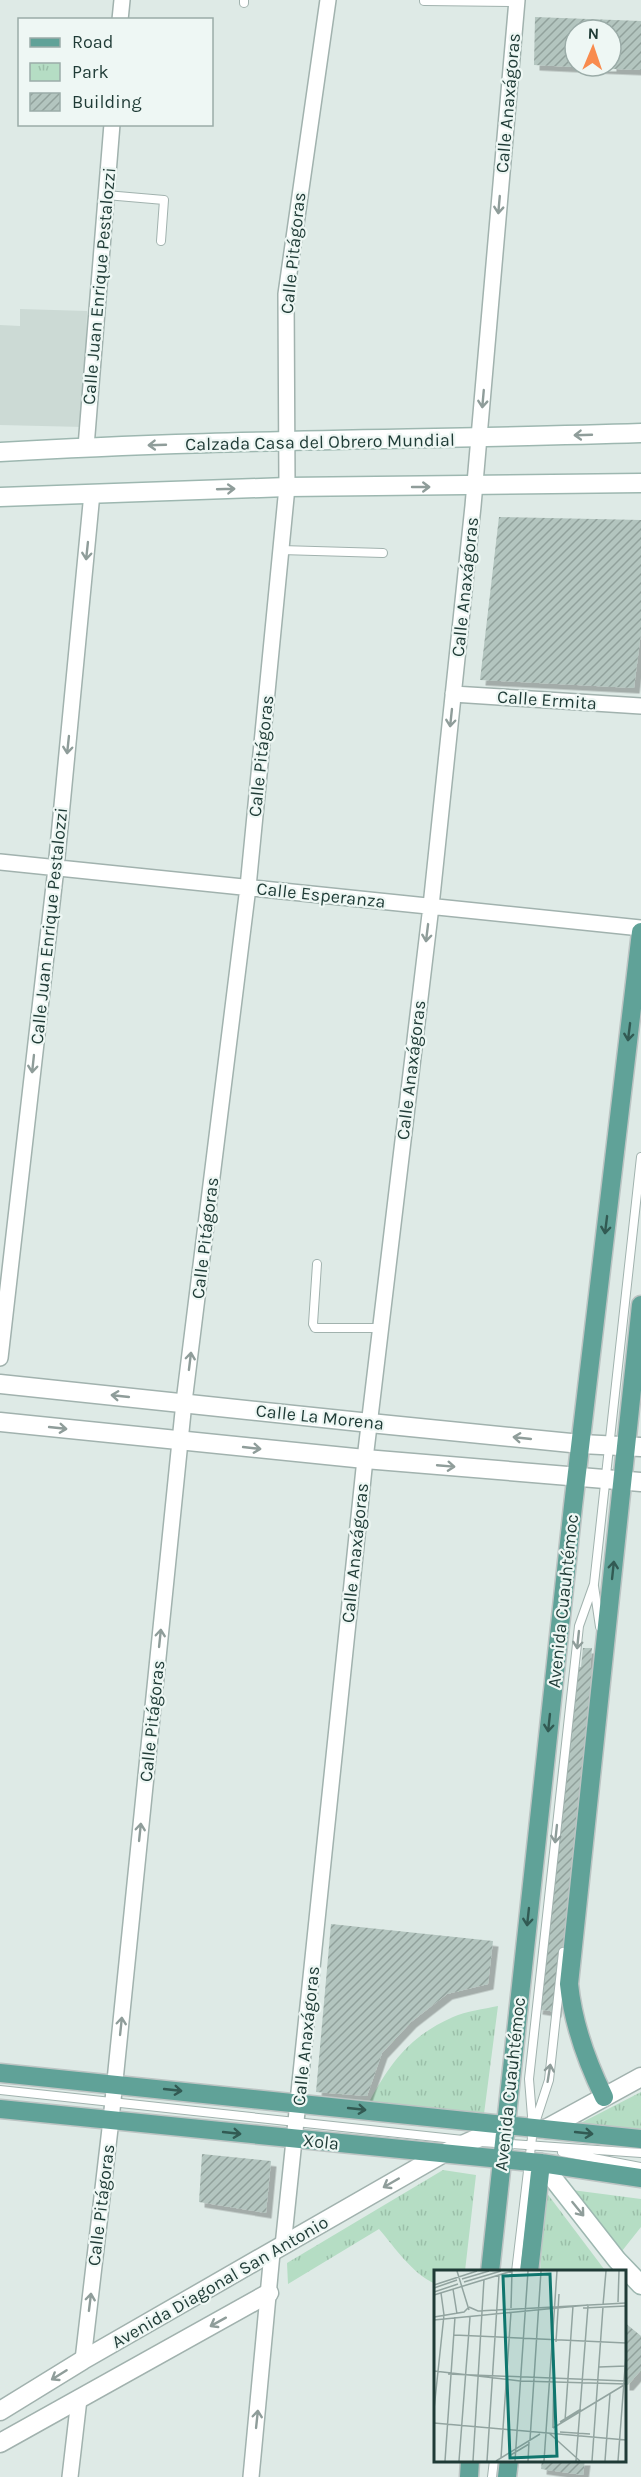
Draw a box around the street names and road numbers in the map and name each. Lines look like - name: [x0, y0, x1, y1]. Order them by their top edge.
- street label: Calle Anaxágoras: [491, 32, 525, 174]
- street label: Calle Juan Enrique Pestalozzi: [78, 166, 120, 406]
- street label: Calle Pitágoras: [276, 191, 310, 315]
- street label: Calzada Casa del Obrero Mundial: [185, 429, 455, 455]
- street label: Calle Anaxágoras: [447, 516, 483, 658]
- street label: Calle Ermita: [496, 686, 598, 714]
- street label: Calle Pitágoras: [244, 694, 278, 818]
- street label: Calle Juan Enrique Pestalozzi: [26, 806, 72, 1046]
- street label: Calle Esperanza: [255, 877, 387, 913]
- street label: Calle Anaxágoras: [392, 999, 430, 1141]
- street label: Calle Pitágoras: [187, 1176, 223, 1300]
- street label: Calle La Morena: [255, 1399, 385, 1435]
- street label: Calle Anaxágoras: [337, 1482, 373, 1624]
- street label: Avenida Cuauhtémoc: [543, 1513, 583, 1689]
- street label: Calle Pitágoras: [135, 1659, 169, 1783]
- street label: Calle Anaxágoras: [288, 1965, 324, 2107]
- street label: Avenida Cuauhtémoc: [490, 1996, 530, 2172]
- street label: Xola: [302, 2129, 340, 2155]
- street label: Calle Pitágoras: [83, 2143, 119, 2267]
- street label: Avenida Diagonal San Antonio: [108, 2211, 332, 2353]

